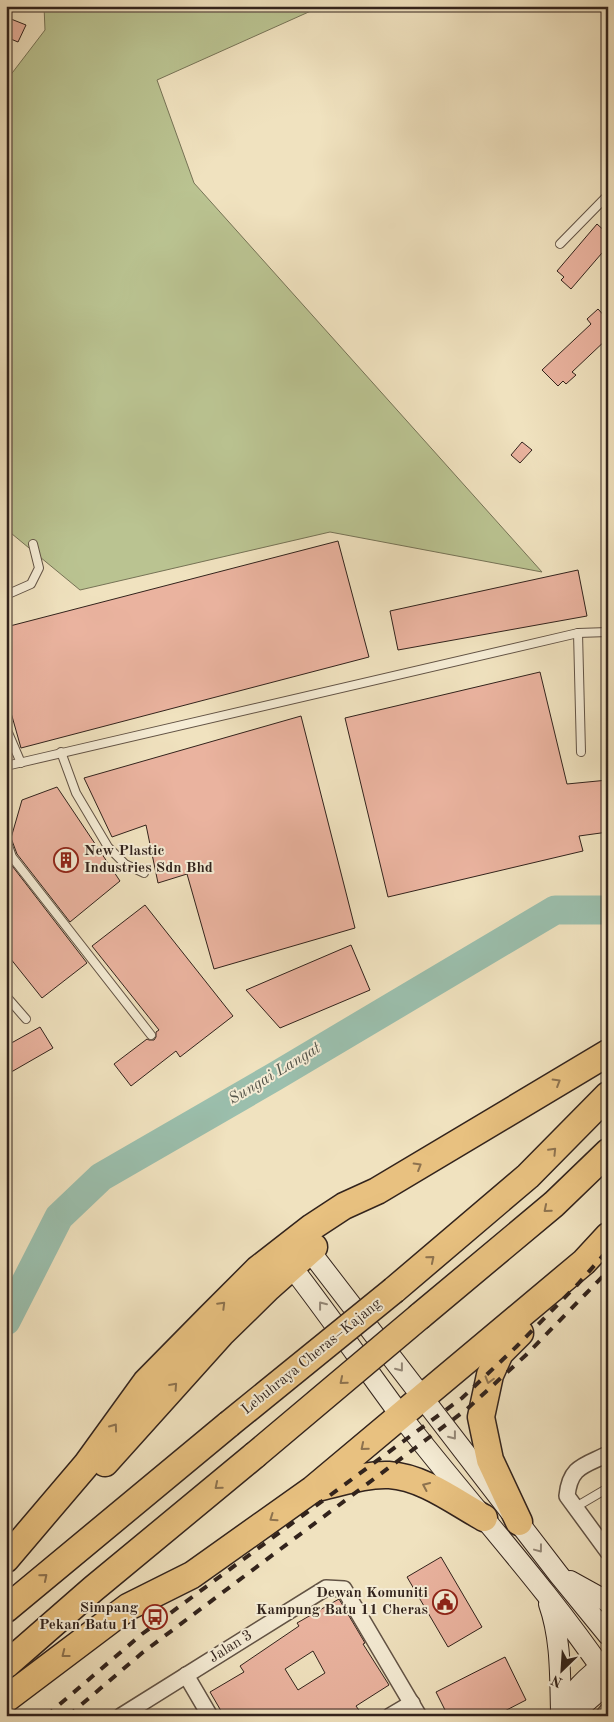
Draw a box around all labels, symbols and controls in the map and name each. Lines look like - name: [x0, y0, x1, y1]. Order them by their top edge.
- place label: New Plastic Industries Sdn Bhd: [84, 844, 213, 876]
- building icon: New Plastic Industries Sdn Bhd: [53, 847, 79, 873]
- water label: Sungai Langat: [226, 1040, 325, 1108]
- one-way arrow: [552, 1079, 561, 1088]
- one-way arrow: [547, 1148, 556, 1157]
- one-way arrow: [413, 1163, 422, 1172]
- one-way arrow: [544, 1204, 553, 1212]
- one-way arrow: [425, 1256, 434, 1264]
- street label: Lebuhraya Cheras–Kajang: [239, 1296, 385, 1418]
- one-way arrow: [216, 1302, 225, 1311]
- one-way arrow: [319, 1302, 327, 1311]
- one-way arrow: [395, 1362, 403, 1371]
- one-way arrow: [339, 1376, 348, 1385]
- one-way arrow: [484, 1376, 495, 1385]
- one-way arrow: [168, 1383, 177, 1392]
- one-way arrow: [108, 1423, 117, 1433]
- one-way arrow: [447, 1430, 456, 1440]
- one-way arrow: [361, 1441, 370, 1450]
- one-way arrow: [214, 1480, 223, 1489]
- one-way arrow: [422, 1482, 431, 1493]
- one-way arrow: [269, 1512, 279, 1521]
- one-way arrow: [533, 1543, 542, 1553]
- one-way arrow: [38, 1575, 47, 1583]
- place label: Dewan Komuniti Kampung Batu 11 Cheras: [256, 1586, 428, 1618]
- public building icon: Dewan Komuniti Kampung Batu 11 Cheras: [432, 1589, 458, 1615]
- place label: Simpang Pekan Batu 11: [39, 1601, 139, 1633]
- bus stop icon: Simpang Pekan Batu 11: [142, 1604, 168, 1630]
- street label: Jalan 3: [207, 1628, 255, 1666]
- north arrow: [536, 1644, 586, 1694]
- one-way arrow: [61, 1648, 71, 1657]
- text: N: [549, 1672, 565, 1689]

